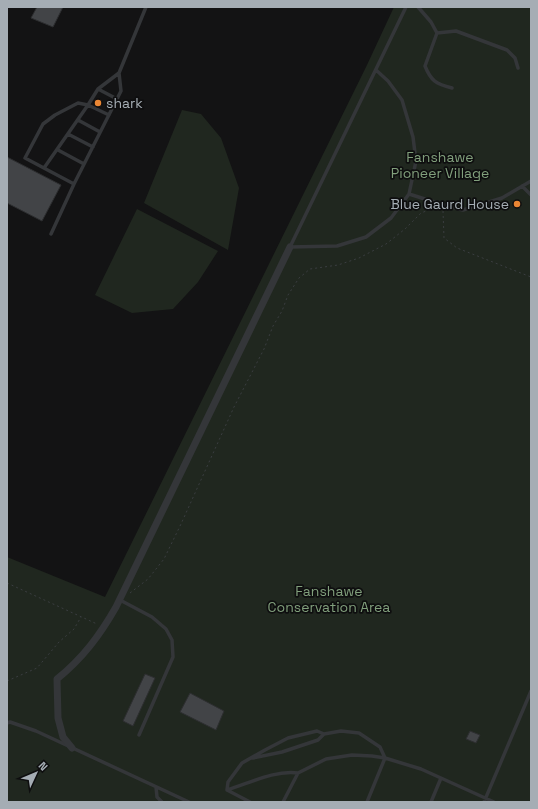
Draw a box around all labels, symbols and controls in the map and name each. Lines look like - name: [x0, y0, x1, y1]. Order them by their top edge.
- place label: shark: [106, 94, 143, 112]
- marker: shark: [93, 98, 103, 108]
- park label: Fanshawe Pioneer Village: [391, 148, 489, 182]
- place label: Blue Gaurd House: [390, 195, 509, 213]
- marker: Blue Gaurd House: [512, 199, 522, 209]
- park label: Fanshawe Conservation Area: [268, 582, 390, 616]
- north arrow: [16, 753, 56, 793]
- text: N: [36, 759, 51, 774]

